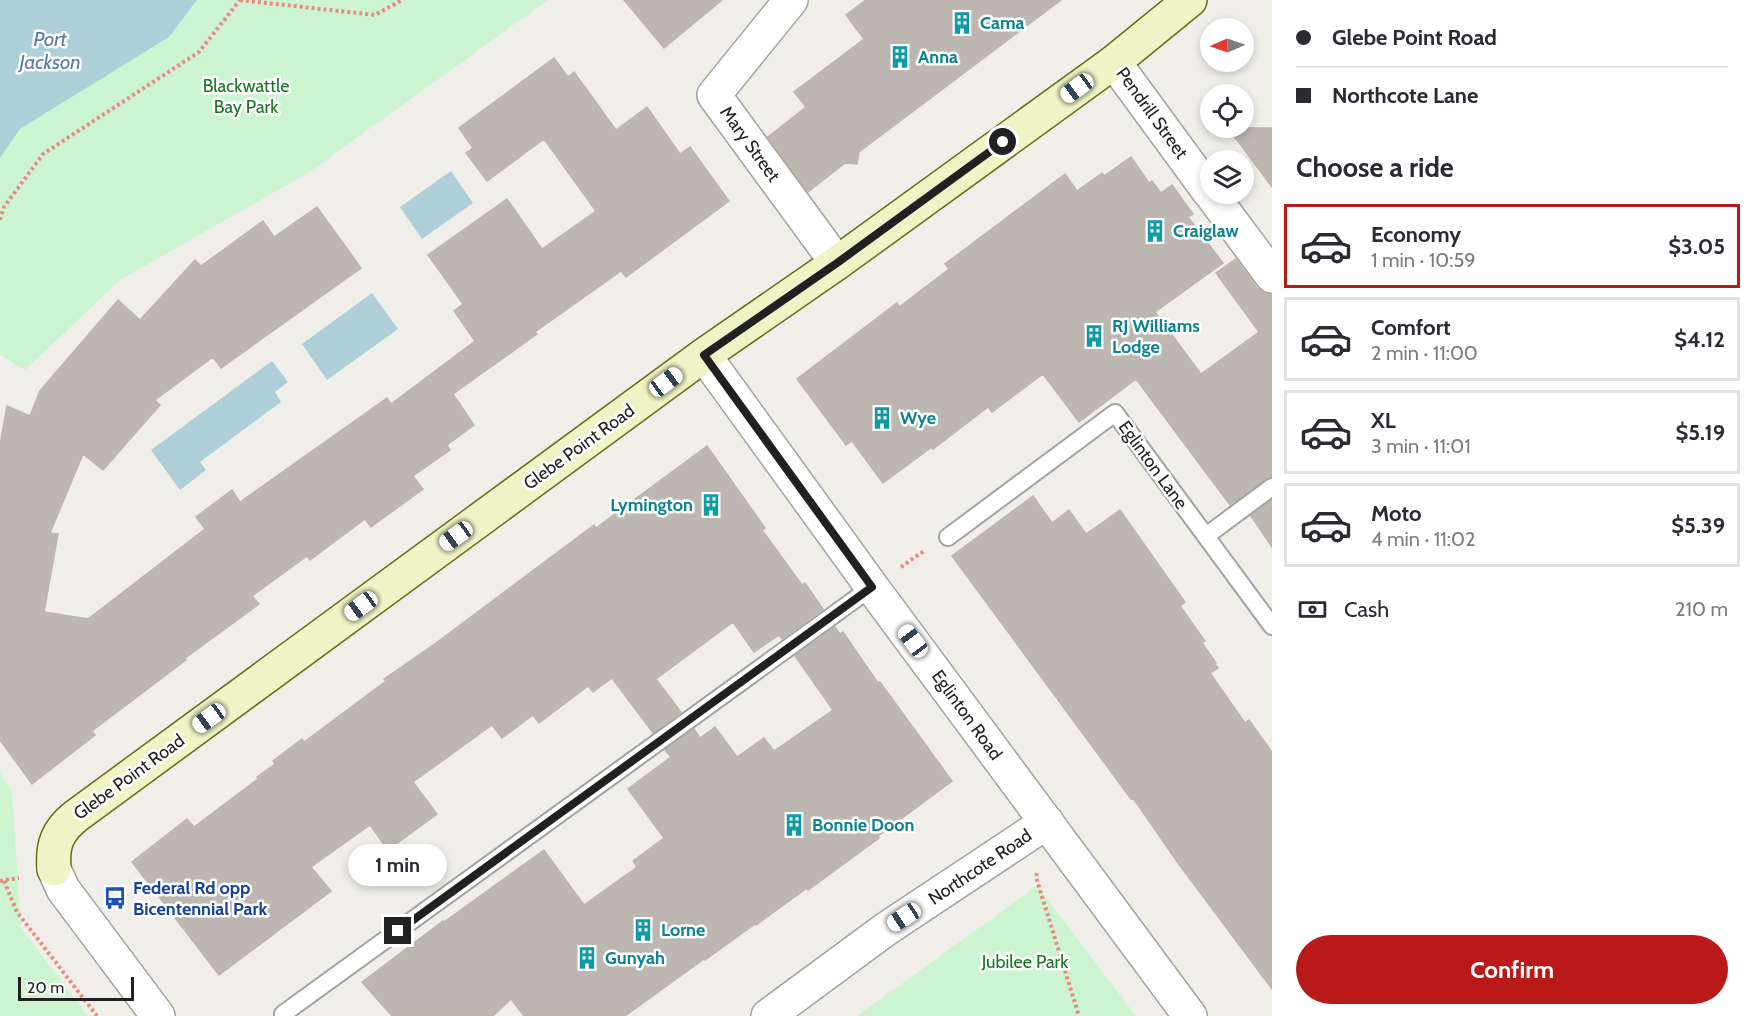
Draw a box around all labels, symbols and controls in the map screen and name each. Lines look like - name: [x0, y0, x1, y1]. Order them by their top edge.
- building icon: Cama: [949, 10, 975, 36]
- place label: Cama: [980, 12, 1025, 34]
- north arrow: [1200, 18, 1254, 72]
- map controls: [1200, 18, 1254, 204]
- text: Glebe Point Road: [1332, 24, 1497, 51]
- water label: Port Jackson: [17, 27, 81, 74]
- building icon: Anna: [887, 44, 913, 70]
- place label: Anna: [918, 46, 958, 68]
- street label: Pendrill Street: [1111, 63, 1193, 163]
- car: [1057, 70, 1097, 106]
- park label: Blackwattle Bay Park: [203, 75, 289, 118]
- text: Northcote Lane: [1332, 82, 1478, 109]
- button: locate: [1200, 84, 1254, 138]
- street label: Mary Street: [715, 102, 785, 186]
- route start: [989, 128, 1016, 155]
- button: layers: [1200, 150, 1254, 204]
- text: Choose a ride: [1296, 151, 1454, 184]
- building icon: Craiglaw: [1142, 218, 1168, 244]
- icon: car: [1299, 219, 1353, 273]
- place label: Craiglaw: [1173, 220, 1239, 242]
- text: Economy: [1371, 221, 1461, 248]
- text: $3.05: [1668, 233, 1725, 260]
- text: 1 min · 10:59: [1371, 248, 1476, 272]
- icon: car: [1299, 312, 1353, 366]
- text: Comfort: [1371, 314, 1450, 341]
- place label: RJ Williams Lodge: [1112, 315, 1200, 358]
- building icon: RJ Williams Lodge: [1081, 323, 1107, 349]
- text: $4.12: [1674, 326, 1725, 353]
- text: 2 min · 11:00: [1371, 341, 1478, 365]
- car: [646, 364, 686, 400]
- street label: Glebe Point Road: [519, 399, 639, 495]
- building icon: Wye: [869, 405, 895, 431]
- icon: car: [1299, 405, 1353, 459]
- place label: Wye: [900, 407, 936, 429]
- text: XL: [1371, 407, 1396, 434]
- street label: Eglinton Lane: [1114, 417, 1192, 513]
- text: $5.19: [1675, 419, 1725, 446]
- text: 3 min · 11:01: [1371, 434, 1471, 458]
- building icon: Lymington: [698, 492, 724, 518]
- place label: Lymington: [610, 494, 693, 516]
- icon: car: [1299, 498, 1353, 552]
- text: Moto: [1371, 500, 1422, 527]
- text: $5.39: [1671, 512, 1725, 539]
- car: [436, 518, 476, 554]
- text: 4 min · 11:02: [1371, 527, 1475, 551]
- car: [341, 588, 381, 624]
- icon: cash: [1296, 593, 1329, 626]
- text: Cash: [1344, 596, 1389, 623]
- text: 210 m: [1675, 597, 1728, 621]
- car: [895, 621, 931, 661]
- street label: Eglinton Road: [927, 666, 1007, 764]
- car: [189, 700, 229, 736]
- street label: Glebe Point Road: [69, 729, 189, 825]
- building icon: Bonnie Doon: [781, 812, 807, 838]
- place label: Bonnie Doon: [812, 814, 914, 836]
- street label: Northcote Road: [924, 824, 1036, 910]
- callout: 1 min: [348, 844, 448, 886]
- text: 1 min: [375, 853, 420, 877]
- place label: Federal Rd opp Bicentennial Park: [133, 877, 267, 920]
- bus stop icon: Federal Rd opp Bicentennial Park: [102, 885, 128, 911]
- car: [884, 900, 924, 934]
- route end: [384, 917, 411, 944]
- building icon: Lorne: [630, 917, 656, 943]
- place label: Lorne: [661, 919, 705, 941]
- button: Confirm: [1296, 935, 1728, 1004]
- building icon: Gunyah: [574, 945, 600, 971]
- place label: Gunyah: [605, 947, 665, 969]
- park label: Jubilee Park: [981, 951, 1069, 973]
- scale bar: [18, 974, 134, 1002]
- text: 20 m: [27, 978, 64, 997]

